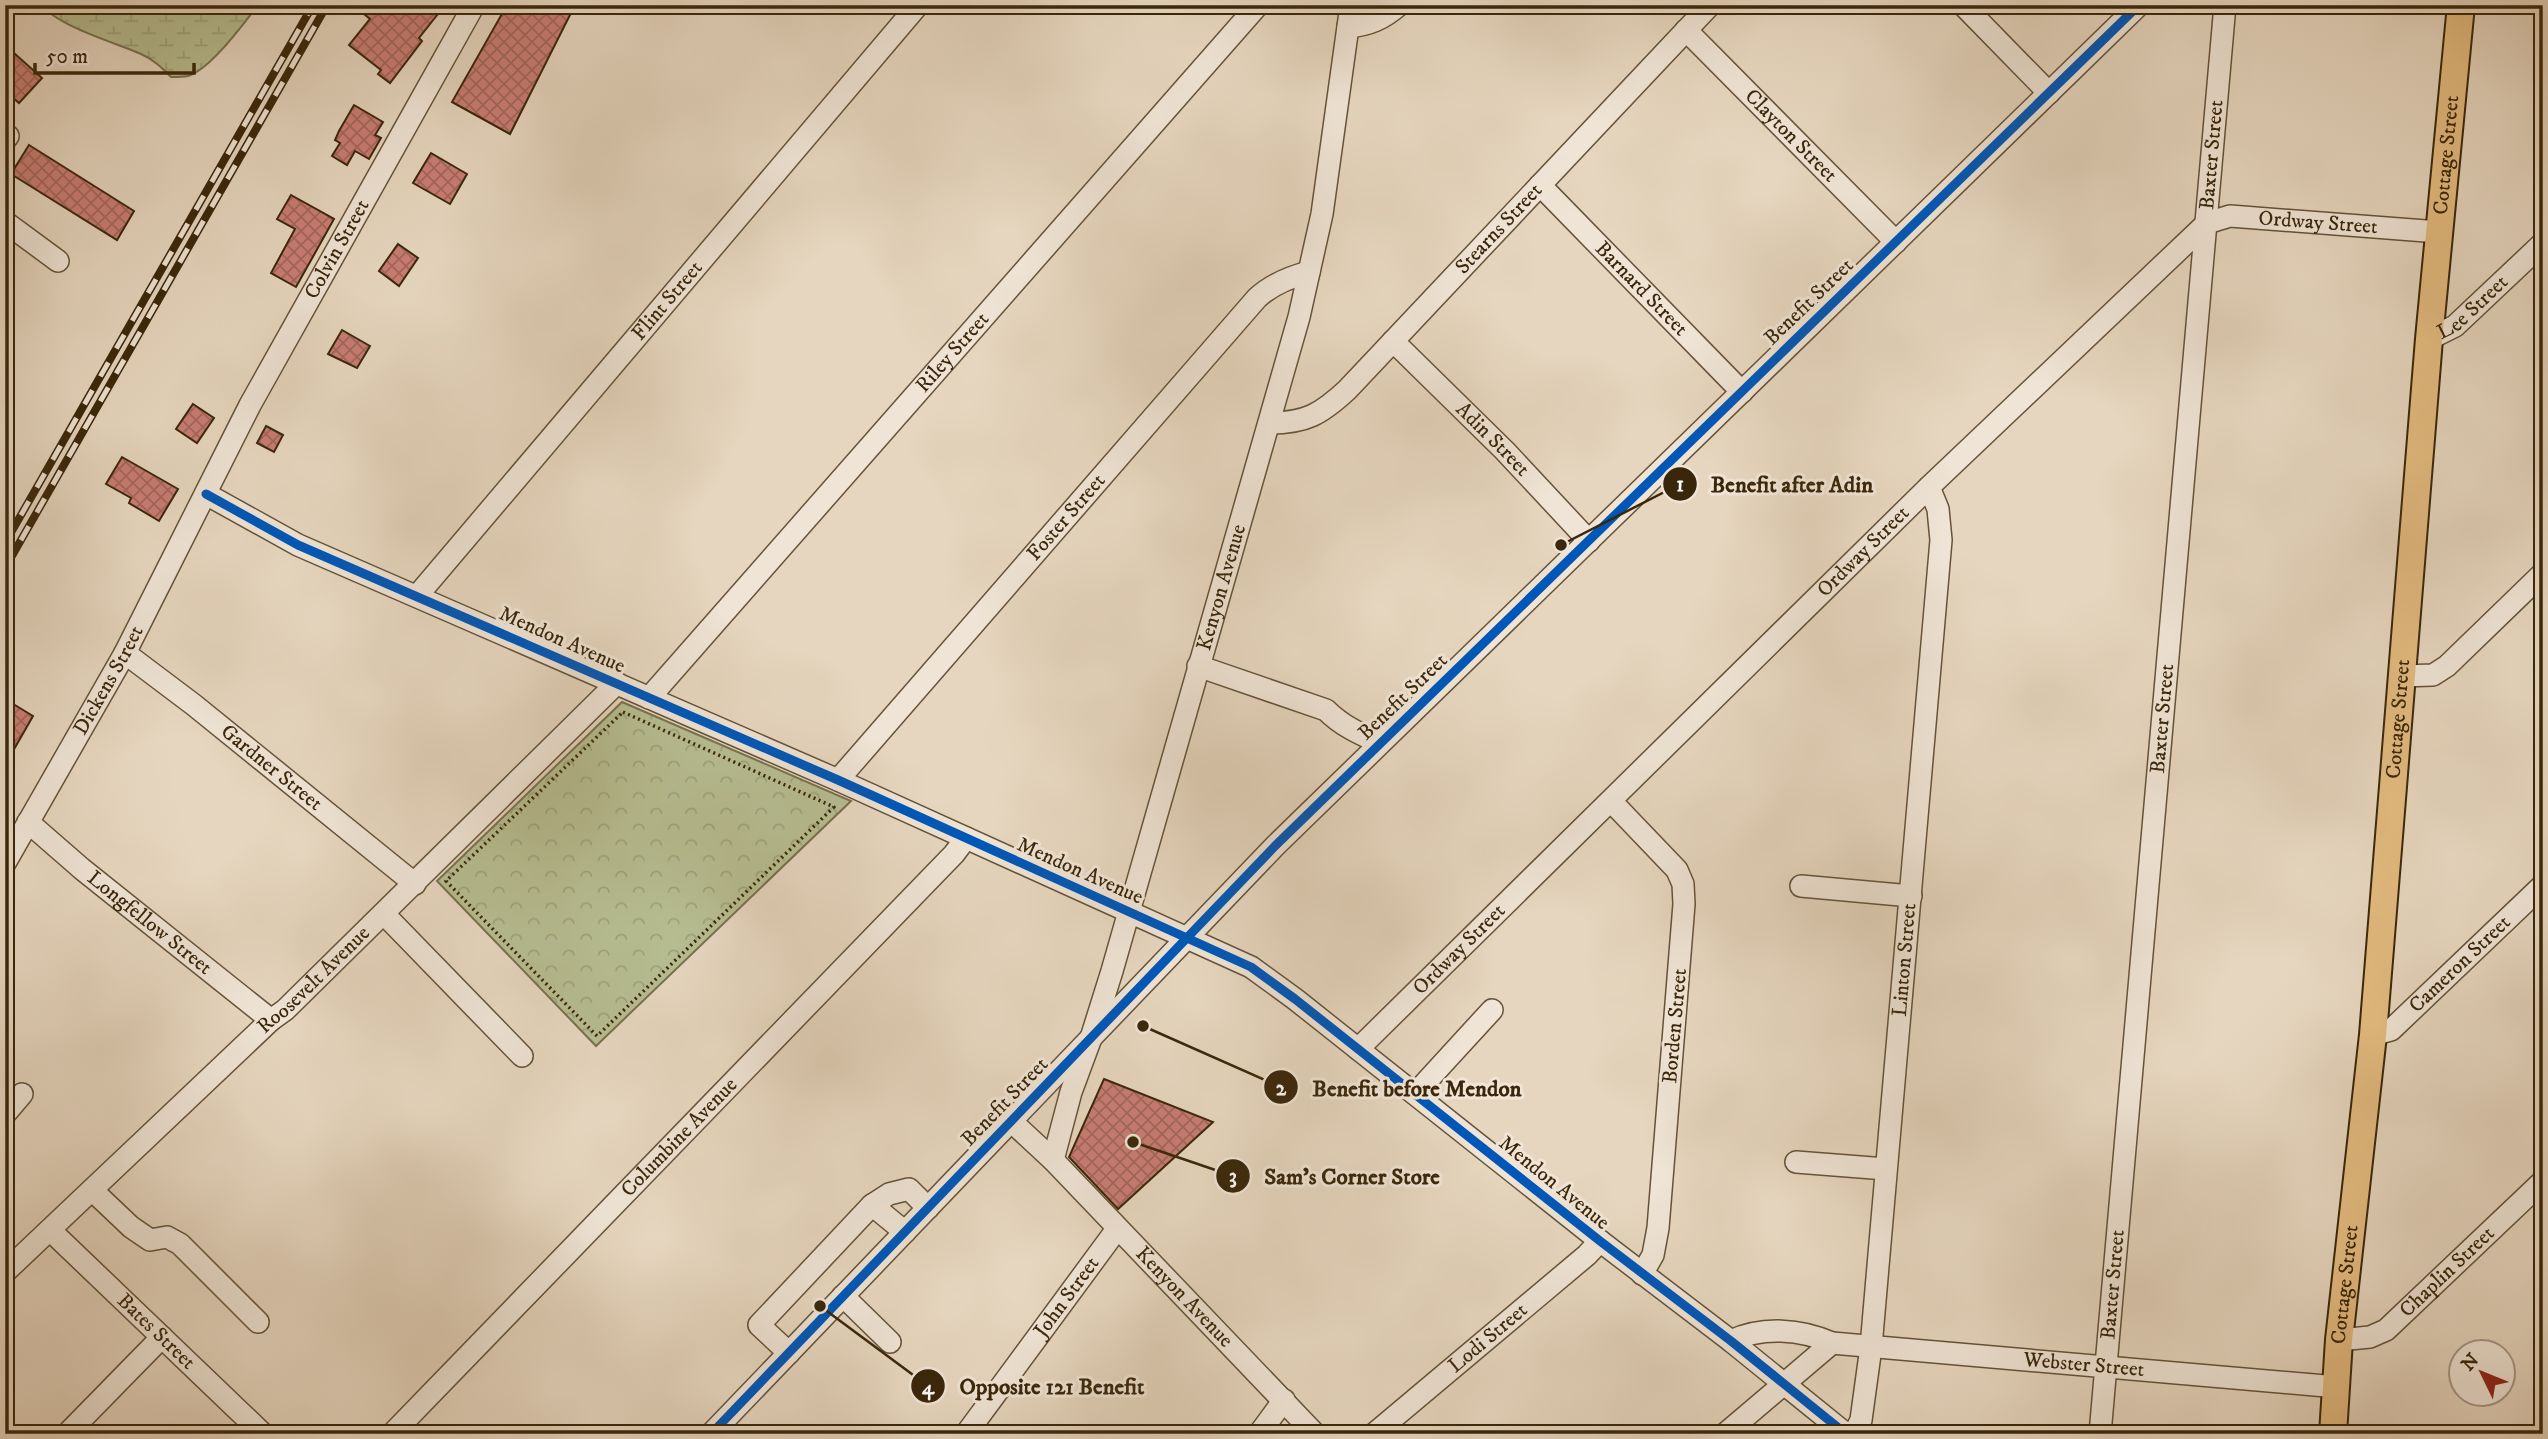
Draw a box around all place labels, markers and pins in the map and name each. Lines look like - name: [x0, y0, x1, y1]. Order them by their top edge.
- callout: Benefit after Adin: [1662, 462, 1887, 506]
- callout: Benefit before Mendon: [1263, 1065, 1536, 1109]
- callout: Sam's Corner Store: [1216, 1154, 1454, 1198]
- callout: Opposite 121 Benefit: [910, 1364, 1158, 1408]

